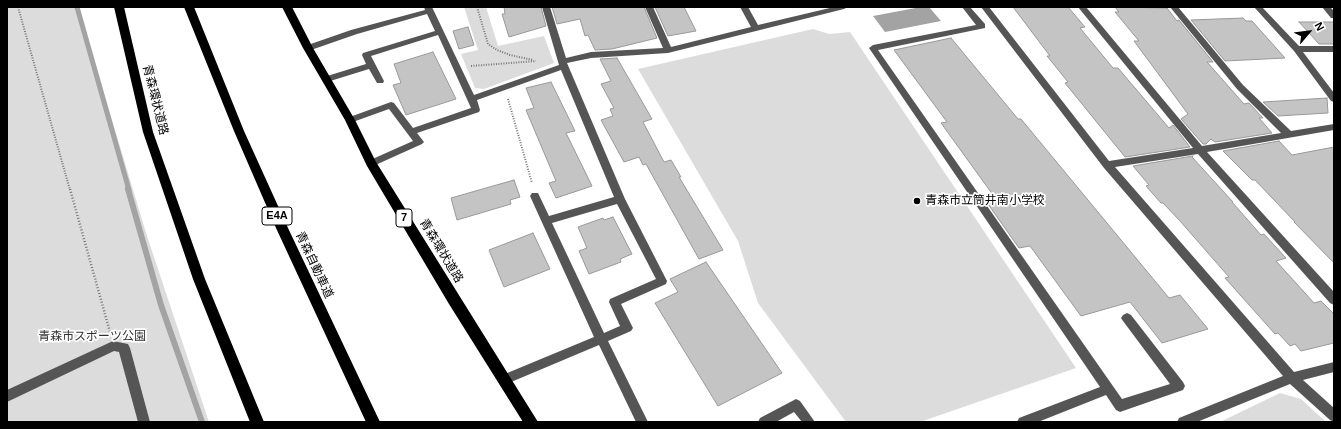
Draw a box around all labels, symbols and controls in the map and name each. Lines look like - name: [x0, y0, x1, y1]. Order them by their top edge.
- north arrow: [1289, 12, 1329, 52]
- text: N: [1312, 20, 1327, 33]
- street label: 青森環状道路: [139, 63, 171, 137]
- place label: 青森市立筒井南小学校: [925, 194, 1045, 208]
- marker: 青森市立筒井南小学校: [912, 196, 922, 206]
- road number: E4A: [262, 207, 292, 225]
- road number: 7: [396, 209, 412, 227]
- street label: 青森環状道路: [416, 216, 466, 286]
- street label: 青森自動車道: [292, 229, 336, 301]
- park label: 青森市スポーツ公園: [38, 330, 146, 344]

